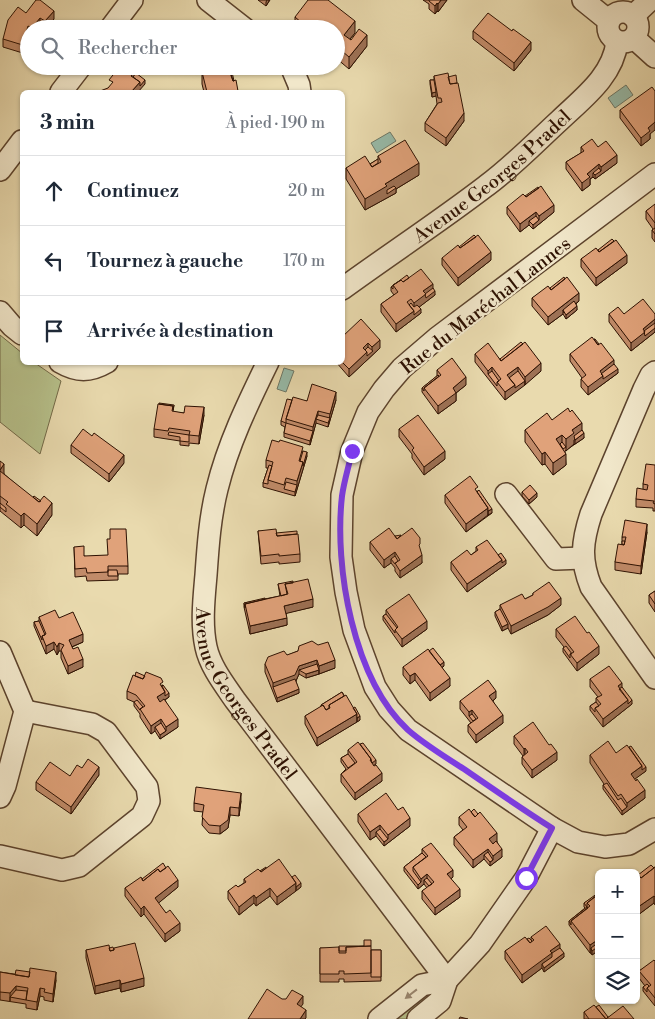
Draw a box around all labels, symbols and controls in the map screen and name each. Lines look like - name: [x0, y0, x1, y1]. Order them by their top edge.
- search box: [20, 20, 345, 75]
- icon: search: [38, 34, 66, 62]
- text: Rechercher: [78, 36, 177, 60]
- street label: Avenue Georges Pradel: [408, 105, 577, 249]
- text: 3 min: [40, 110, 95, 136]
- text: À pied · 190 m: [226, 113, 325, 133]
- icon: ahead: [40, 177, 68, 205]
- text: Continuez: [87, 179, 179, 203]
- text: 20 m: [288, 181, 325, 201]
- street label: Rue du Maréchal Lannes: [396, 232, 576, 380]
- icon: left: [40, 247, 68, 275]
- text: Tournez à gauche: [87, 249, 243, 273]
- text: 170 m: [283, 251, 325, 271]
- icon: arrive: [40, 317, 68, 345]
- text: Arrivée à destination: [87, 319, 273, 343]
- route end: [341, 440, 364, 463]
- street label: Avenue Georges Pradel: [190, 606, 302, 785]
- route start: [515, 867, 538, 890]
- map controls: [595, 869, 640, 1004]
- button: +: [595, 869, 640, 914]
- button: −: [595, 914, 640, 959]
- button: layers: [595, 959, 640, 1004]
- one-way arrow: [405, 989, 418, 1000]

